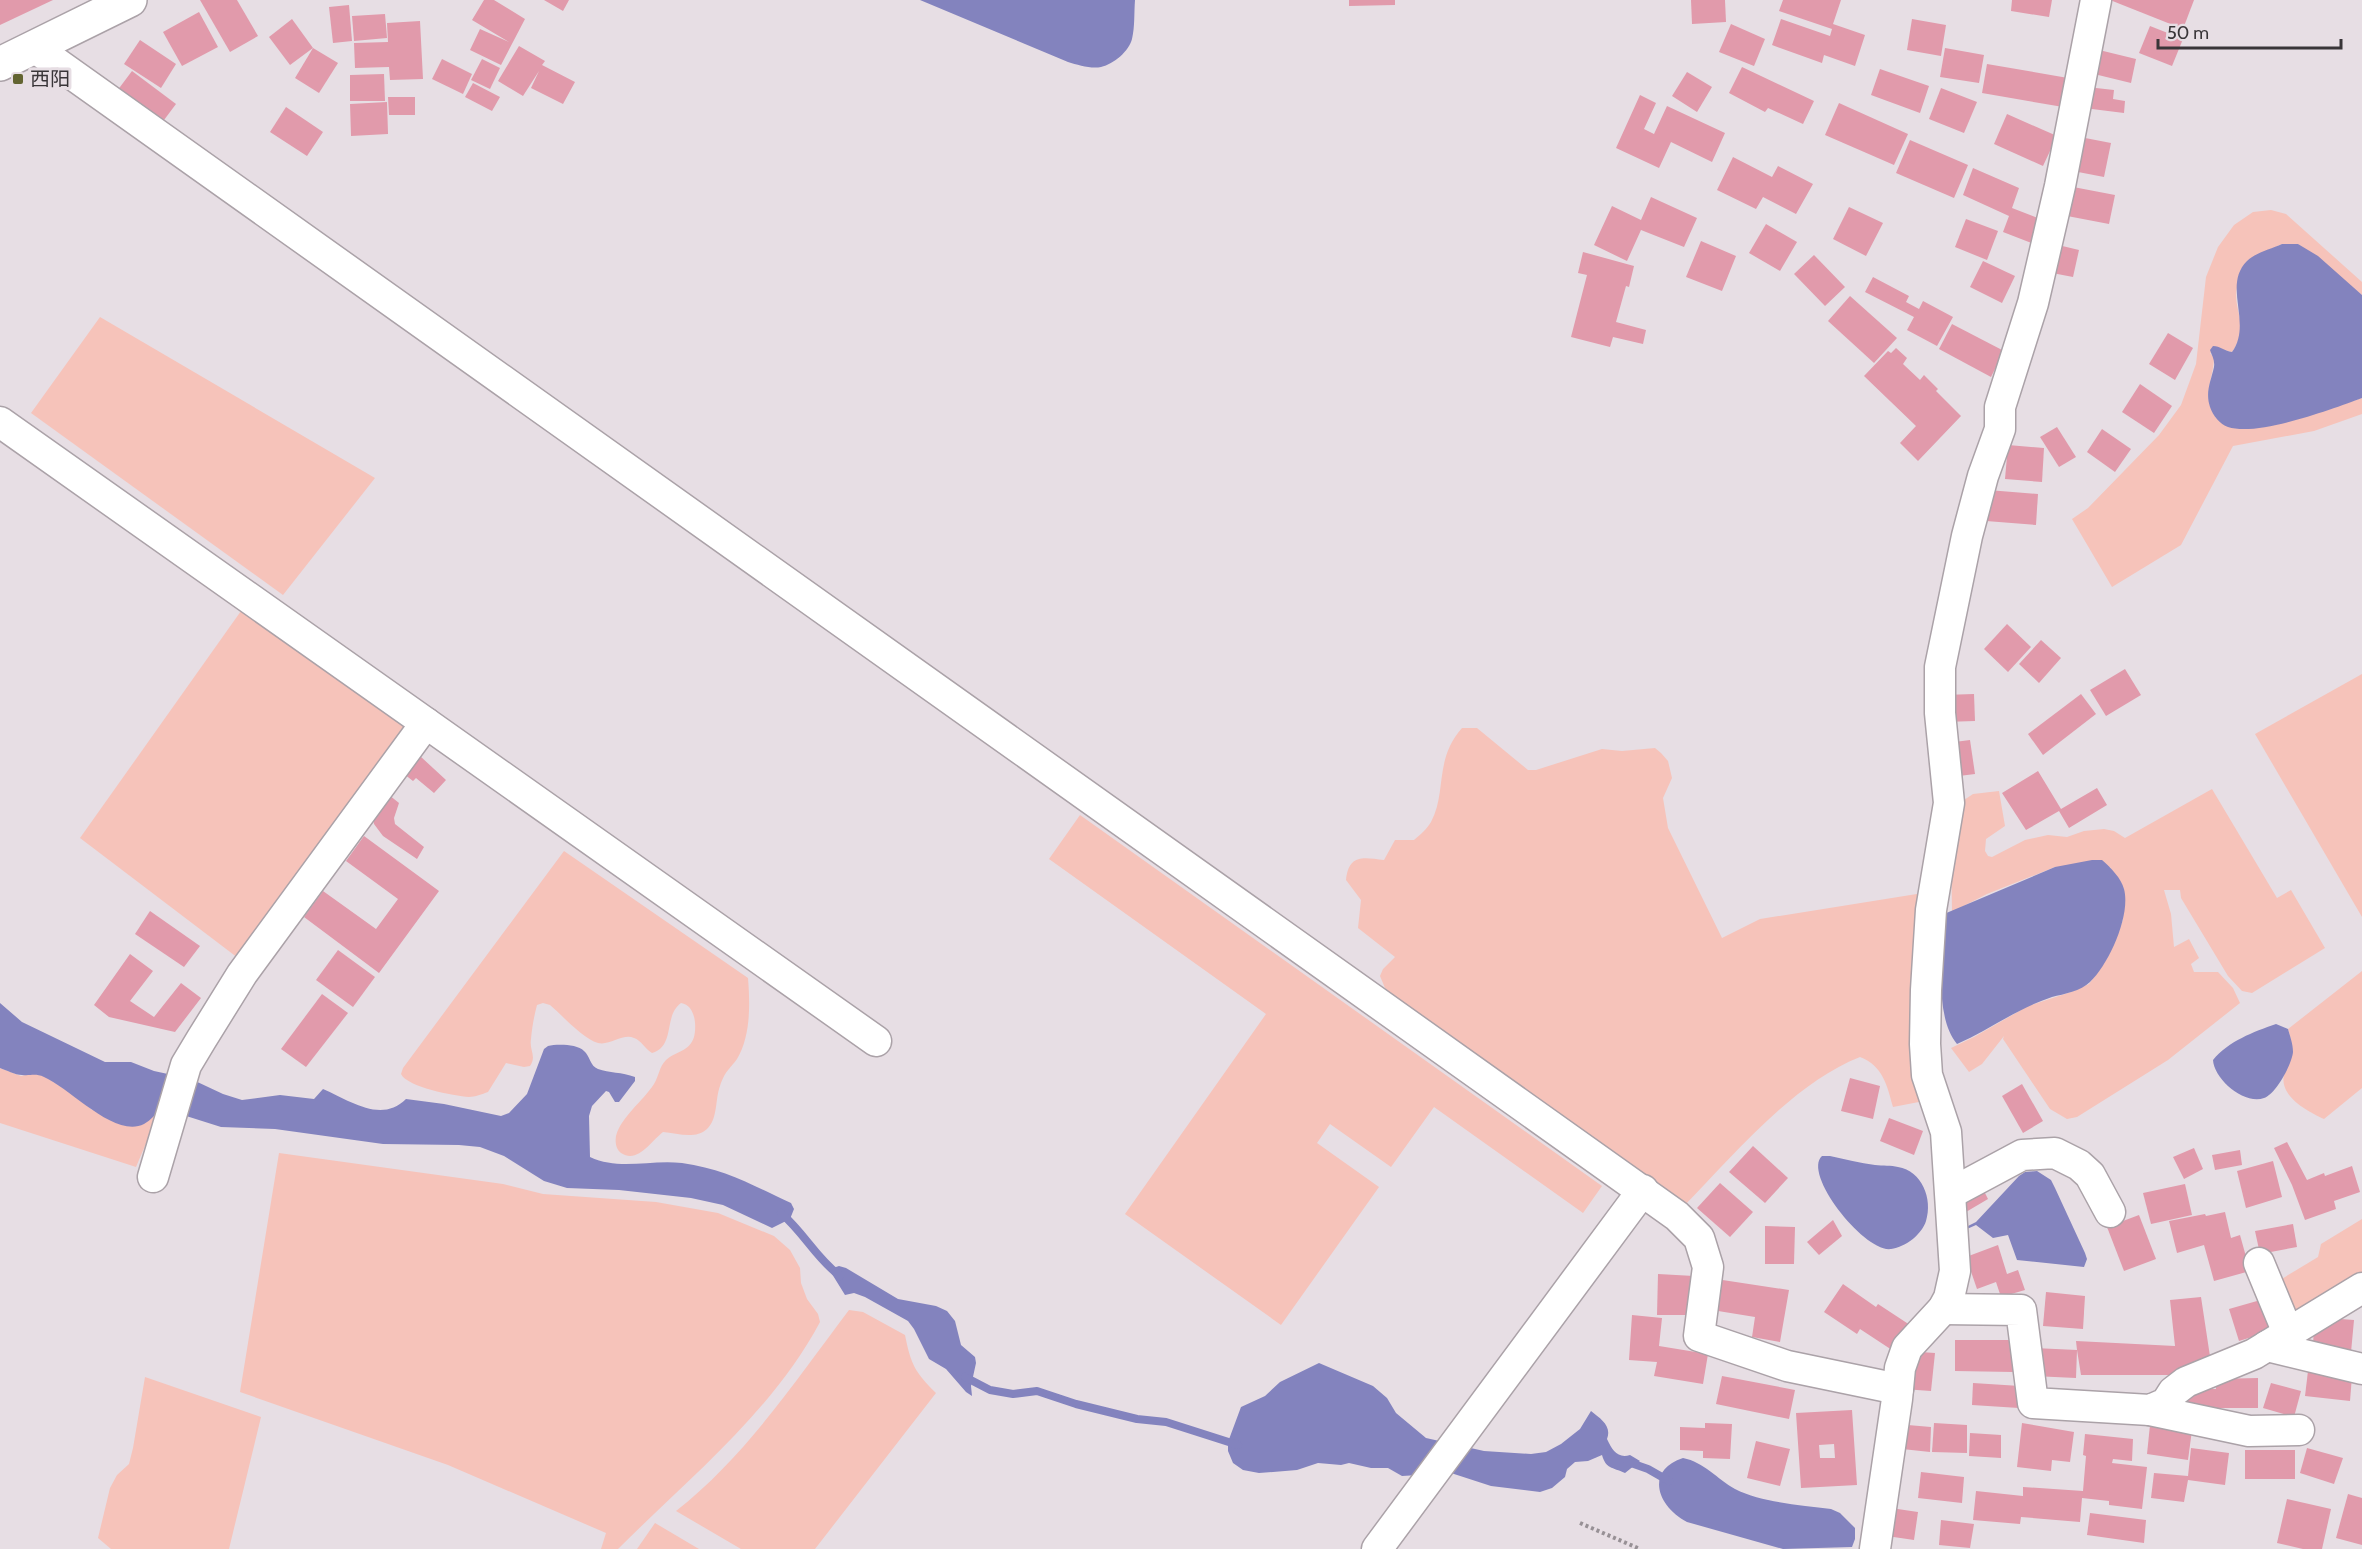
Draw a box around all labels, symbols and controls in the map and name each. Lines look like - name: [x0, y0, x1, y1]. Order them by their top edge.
- scale bar: [2158, 12, 2341, 50]
- text: 50 m: [2167, 22, 2209, 44]
- place label: 西阳: [30, 67, 70, 91]
- marker: 西阳: [11, 72, 25, 86]

